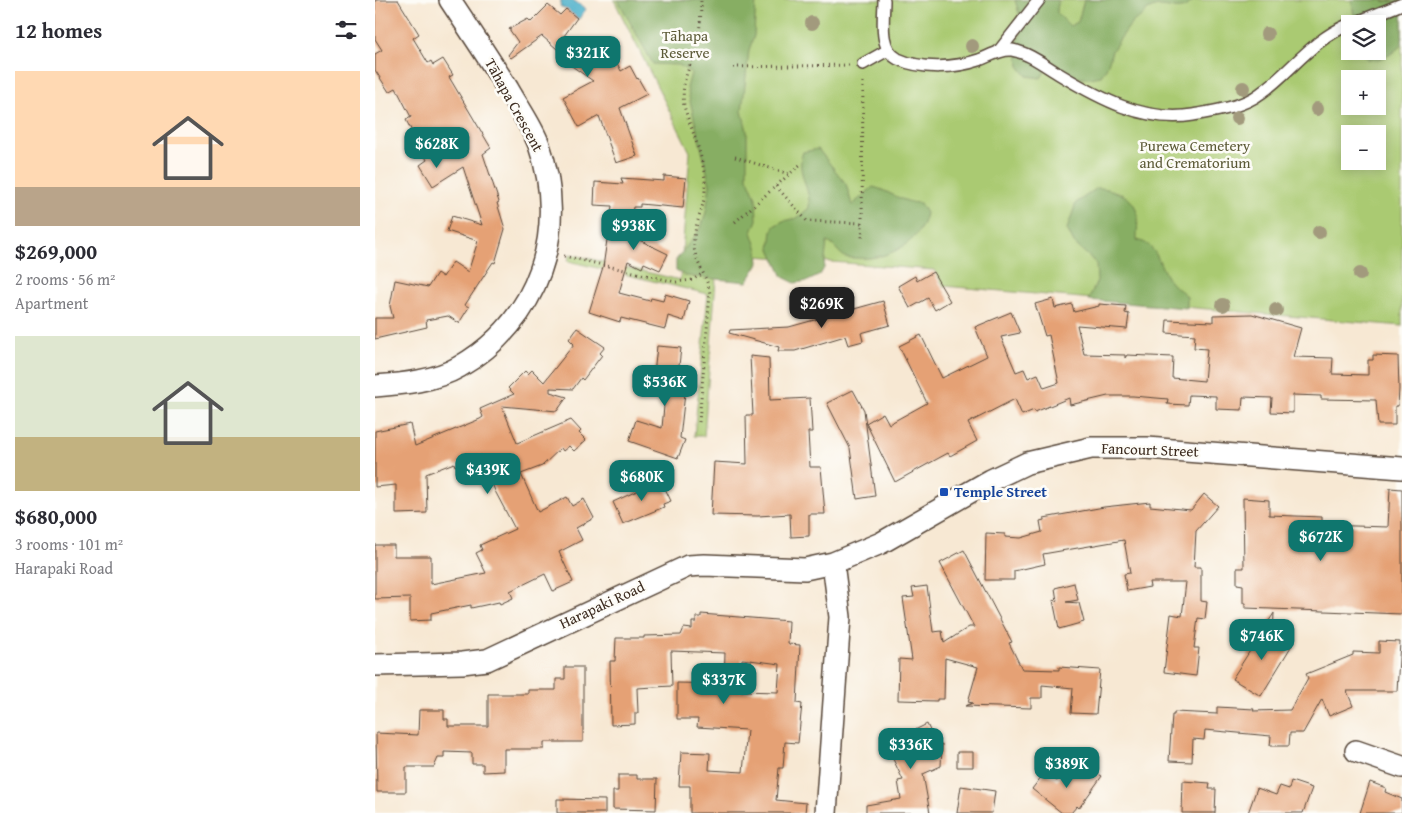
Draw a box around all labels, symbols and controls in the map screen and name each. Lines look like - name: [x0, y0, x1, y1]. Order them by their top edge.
- text: 12 homes: [15, 15, 102, 46]
- map controls: [1341, 15, 1386, 170]
- button: layers: [1341, 15, 1386, 60]
- icon: filters: [332, 16, 360, 44]
- park label: Tāhapa Reserve: [661, 25, 710, 63]
- pin: $321K: [553, 36, 623, 78]
- text: $321K: [566, 40, 610, 64]
- street label: Tāhapa Crescent: [480, 54, 549, 156]
- button: +: [1341, 70, 1386, 115]
- icon: home: [143, 103, 233, 193]
- button: −: [1341, 125, 1386, 170]
- pin: $628K: [402, 126, 472, 169]
- text: $628K: [415, 131, 459, 155]
- park label: Purewa Cemetery and Crematorium: [1139, 135, 1251, 173]
- pin: $938K: [599, 208, 669, 251]
- text: $938K: [612, 213, 656, 237]
- text: $269,000: [15, 236, 97, 267]
- text: 2 rooms · 56 m²: [15, 267, 115, 291]
- pin: $269K: [787, 286, 857, 329]
- text: Apartment: [15, 291, 88, 315]
- text: $269K: [800, 291, 844, 315]
- pin: $536K: [630, 364, 700, 407]
- icon: home: [143, 368, 233, 458]
- text: $536K: [643, 369, 687, 393]
- street label: Fancourt Street: [1101, 437, 1200, 462]
- pin: $439K: [453, 452, 523, 495]
- text: $439K: [466, 457, 510, 481]
- pin: $680K: [607, 460, 677, 502]
- text: $680K: [620, 464, 664, 488]
- place label: Temple Street: [954, 481, 1047, 502]
- marker: Temple Street: [938, 486, 950, 498]
- text: $680,000: [15, 501, 97, 532]
- pin: $672K: [1286, 520, 1356, 562]
- text: $672K: [1299, 524, 1343, 548]
- text: 3 rooms · 101 m²: [15, 532, 123, 556]
- text: Harapaki Road: [15, 556, 113, 580]
- street label: Harapaki Road: [556, 576, 648, 633]
- pin: $746K: [1227, 618, 1297, 661]
- text: $746K: [1240, 623, 1284, 647]
- pin: $337K: [689, 662, 759, 705]
- text: $337K: [702, 667, 746, 691]
- pin: $336K: [876, 728, 946, 770]
- text: $336K: [889, 732, 933, 756]
- pin: $389K: [1032, 746, 1102, 789]
- text: $389K: [1045, 751, 1089, 775]

